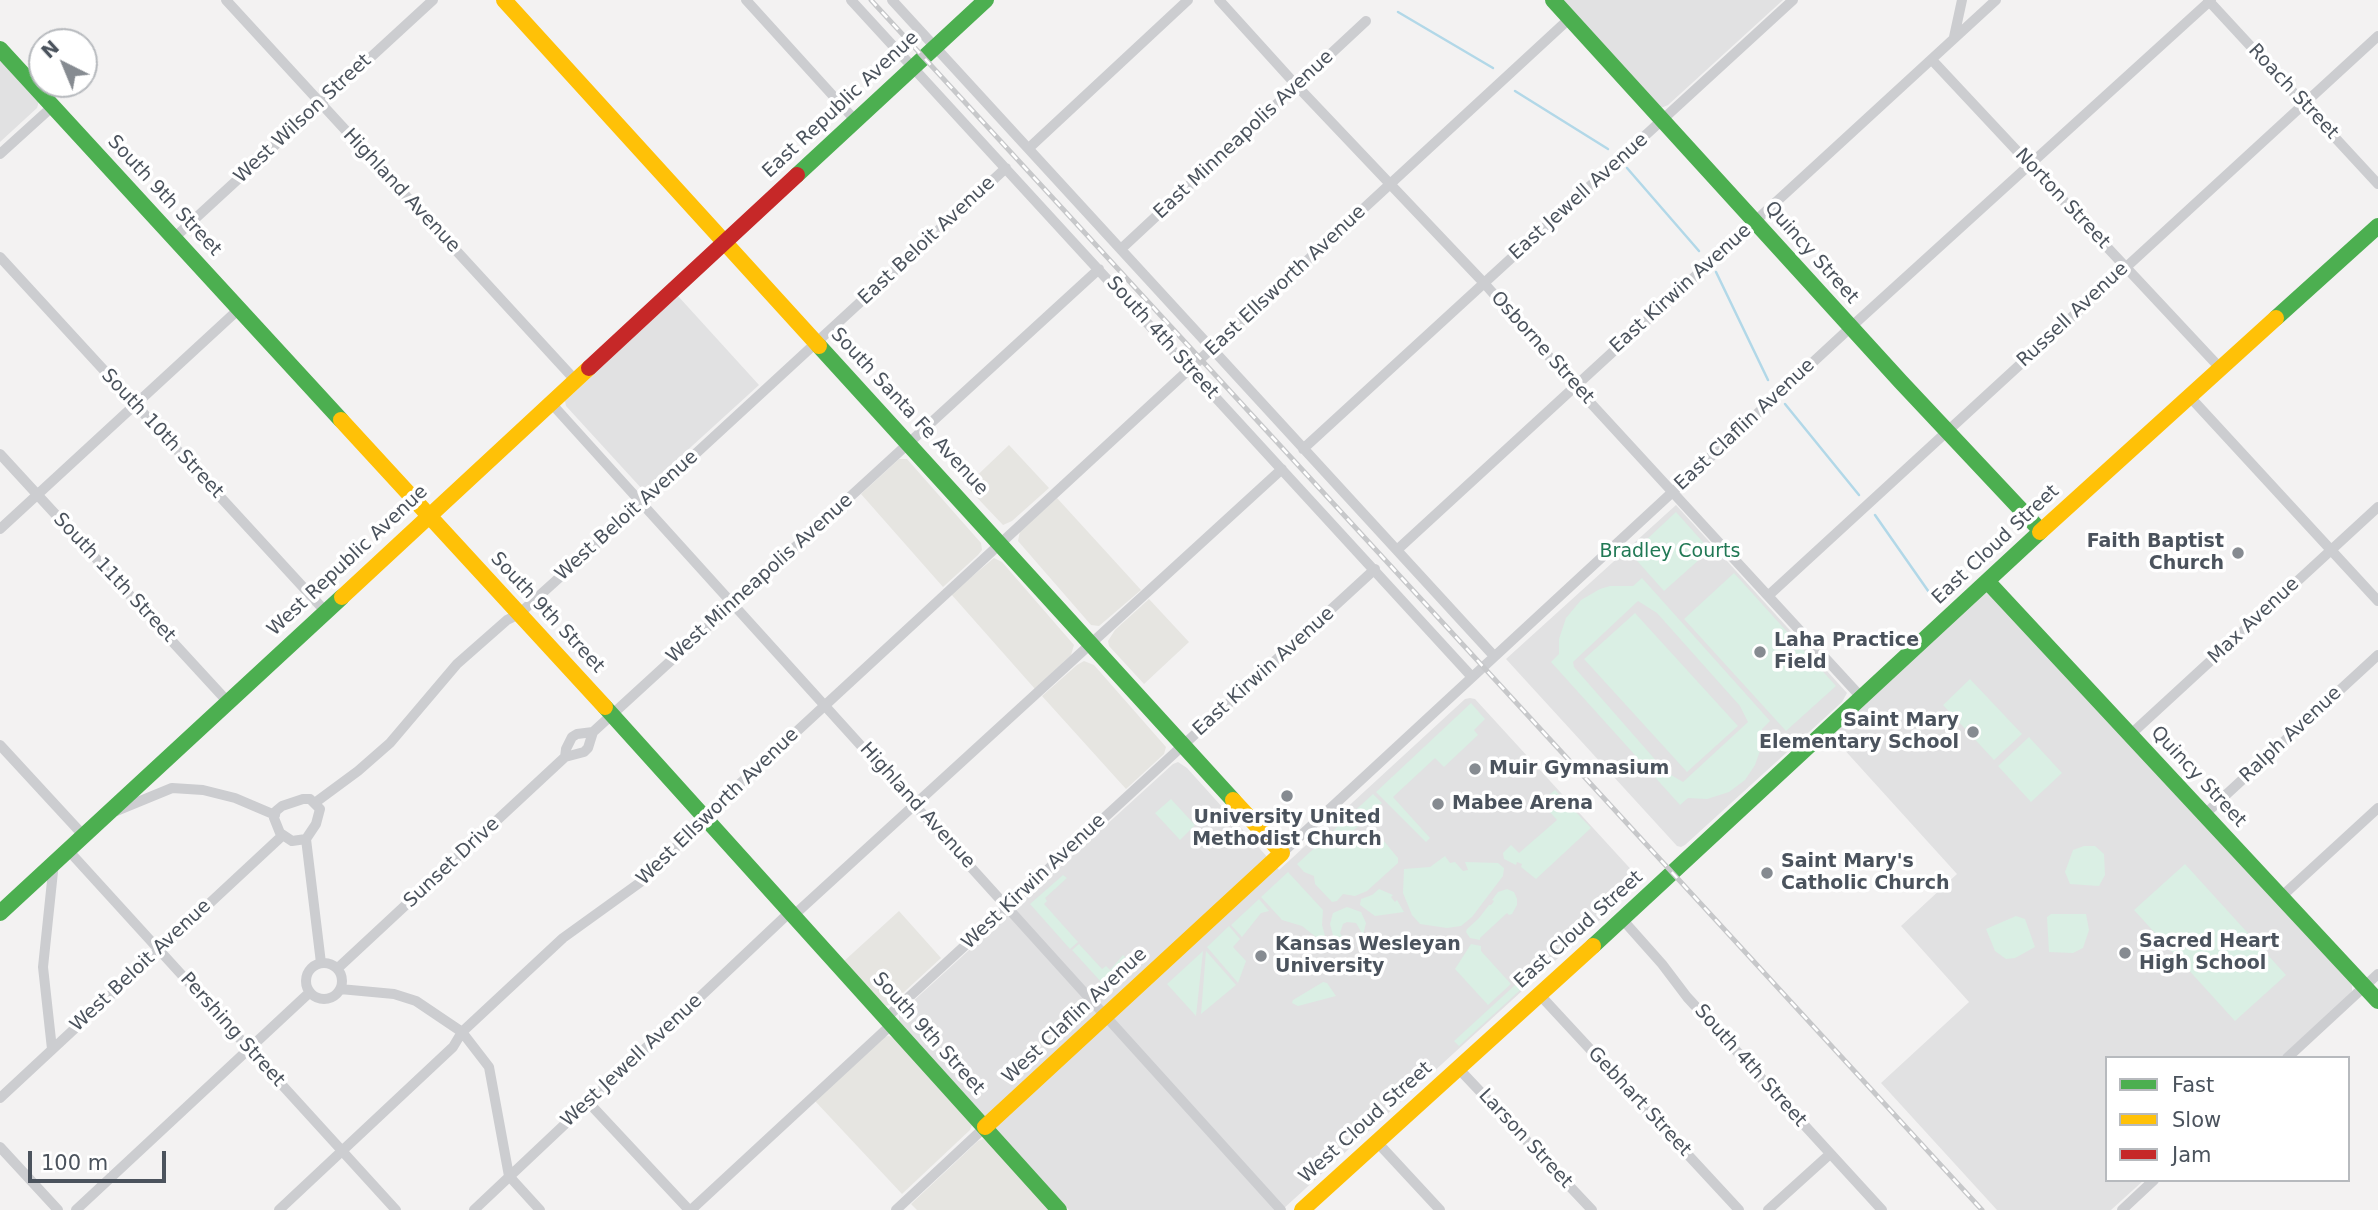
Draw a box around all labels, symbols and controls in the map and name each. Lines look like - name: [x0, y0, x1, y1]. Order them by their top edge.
- street label: East Republic Avenue: [758, 27, 924, 183]
- north arrow: [28, 28, 98, 98]
- text: N: [37, 36, 63, 63]
- street label: Roach Street: [2243, 40, 2343, 144]
- street label: East Minneapolis Avenue: [1150, 46, 1338, 224]
- street label: West Wilson Street: [230, 50, 376, 188]
- street label: Highland Avenue: [338, 124, 464, 258]
- street label: East Jewell Avenue: [1505, 129, 1653, 265]
- street label: South 9th Street: [102, 131, 226, 261]
- street label: Norton Street: [2010, 144, 2114, 254]
- street label: East Beloit Avenue: [854, 172, 1000, 310]
- street label: Quincy Street: [1759, 197, 1863, 309]
- street label: East Ellsworth Avenue: [1201, 201, 1371, 361]
- street label: East Kirwin Avenue: [1606, 220, 1756, 358]
- street label: Russell Avenue: [2013, 258, 2133, 372]
- street label: South 4th Street: [1101, 272, 1223, 404]
- street label: Osborne Street: [1486, 287, 1598, 409]
- street label: South Santa Fe Avenue: [826, 324, 992, 500]
- street label: East Claflin Avenue: [1670, 354, 1820, 496]
- street label: South 10th Street: [96, 365, 228, 503]
- street label: West Beloit Avenue: [551, 446, 703, 586]
- street label: East Cloud Street: [1928, 480, 2064, 610]
- street label: West Republic Avenue: [263, 481, 433, 641]
- street label: West Minneapolis Avenue: [662, 489, 858, 669]
- street label: South 11th Street: [48, 509, 180, 647]
- place label: Faith Baptist Church: [2087, 531, 2224, 575]
- park label: Bradley Courts: [1600, 541, 1740, 563]
- marker: Faith Baptist Church: [2230, 545, 2246, 561]
- street label: South 9th Street: [485, 548, 609, 678]
- street label: Max Avenue: [2204, 573, 2304, 669]
- street label: East Kirwin Avenue: [1189, 603, 1339, 741]
- place label: Laha Practice Field: [1774, 630, 1919, 674]
- marker: Laha Practice Field: [1752, 644, 1768, 660]
- street label: Ralph Avenue: [2236, 682, 2346, 788]
- place label: Saint Mary Elementary School: [1759, 710, 1959, 754]
- street label: Quincy Street: [2145, 722, 2251, 832]
- street label: West Ellsworth Avenue: [632, 724, 804, 890]
- marker: Saint Mary Elementary School: [1965, 724, 1981, 740]
- street label: Highland Avenue: [855, 738, 979, 874]
- place label: Muir Gymnasium: [1489, 758, 1669, 780]
- marker: Muir Gymnasium: [1467, 761, 1483, 777]
- marker: University United Methodist Church: [1279, 788, 1295, 804]
- place label: Mabee Arena: [1452, 793, 1593, 815]
- marker: Mabee Arena: [1430, 796, 1446, 812]
- place label: University United Methodist Church: [1192, 807, 1382, 851]
- street label: West Kirwin Avenue: [958, 810, 1110, 954]
- street label: Sunset Drive: [400, 813, 504, 913]
- place label: Saint Mary's Catholic Church: [1781, 851, 1949, 895]
- marker: Saint Mary's Catholic Church: [1759, 865, 1775, 881]
- street label: East Cloud Street: [1510, 866, 1648, 994]
- street label: West Beloit Avenue: [66, 895, 216, 1037]
- place label: Sacred Heart High School: [2139, 931, 2279, 975]
- place label: Kansas Wesleyan University: [1275, 934, 1461, 978]
- street label: West Claflin Avenue: [998, 943, 1152, 1089]
- marker: Sacred Heart High School: [2117, 945, 2133, 961]
- marker: Kansas Wesleyan University: [1253, 948, 1269, 964]
- street label: Pershing Street: [175, 968, 289, 1092]
- street label: South 9th Street: [867, 968, 989, 1100]
- street label: West Jewell Avenue: [557, 990, 707, 1132]
- street label: South 4th Street: [1689, 1000, 1811, 1132]
- street label: Gebhart Street: [1583, 1043, 1695, 1161]
- legend: [2105, 1056, 2350, 1182]
- street label: West Cloud Street: [1295, 1057, 1437, 1189]
- text: Fast: [2172, 1073, 2214, 1097]
- street label: Larson Street: [1473, 1085, 1577, 1193]
- text: Slow: [2172, 1108, 2221, 1132]
- scale bar: [32, 1136, 170, 1180]
- text: Jam: [2172, 1143, 2212, 1167]
- text: 100 m: [41, 1151, 108, 1175]

